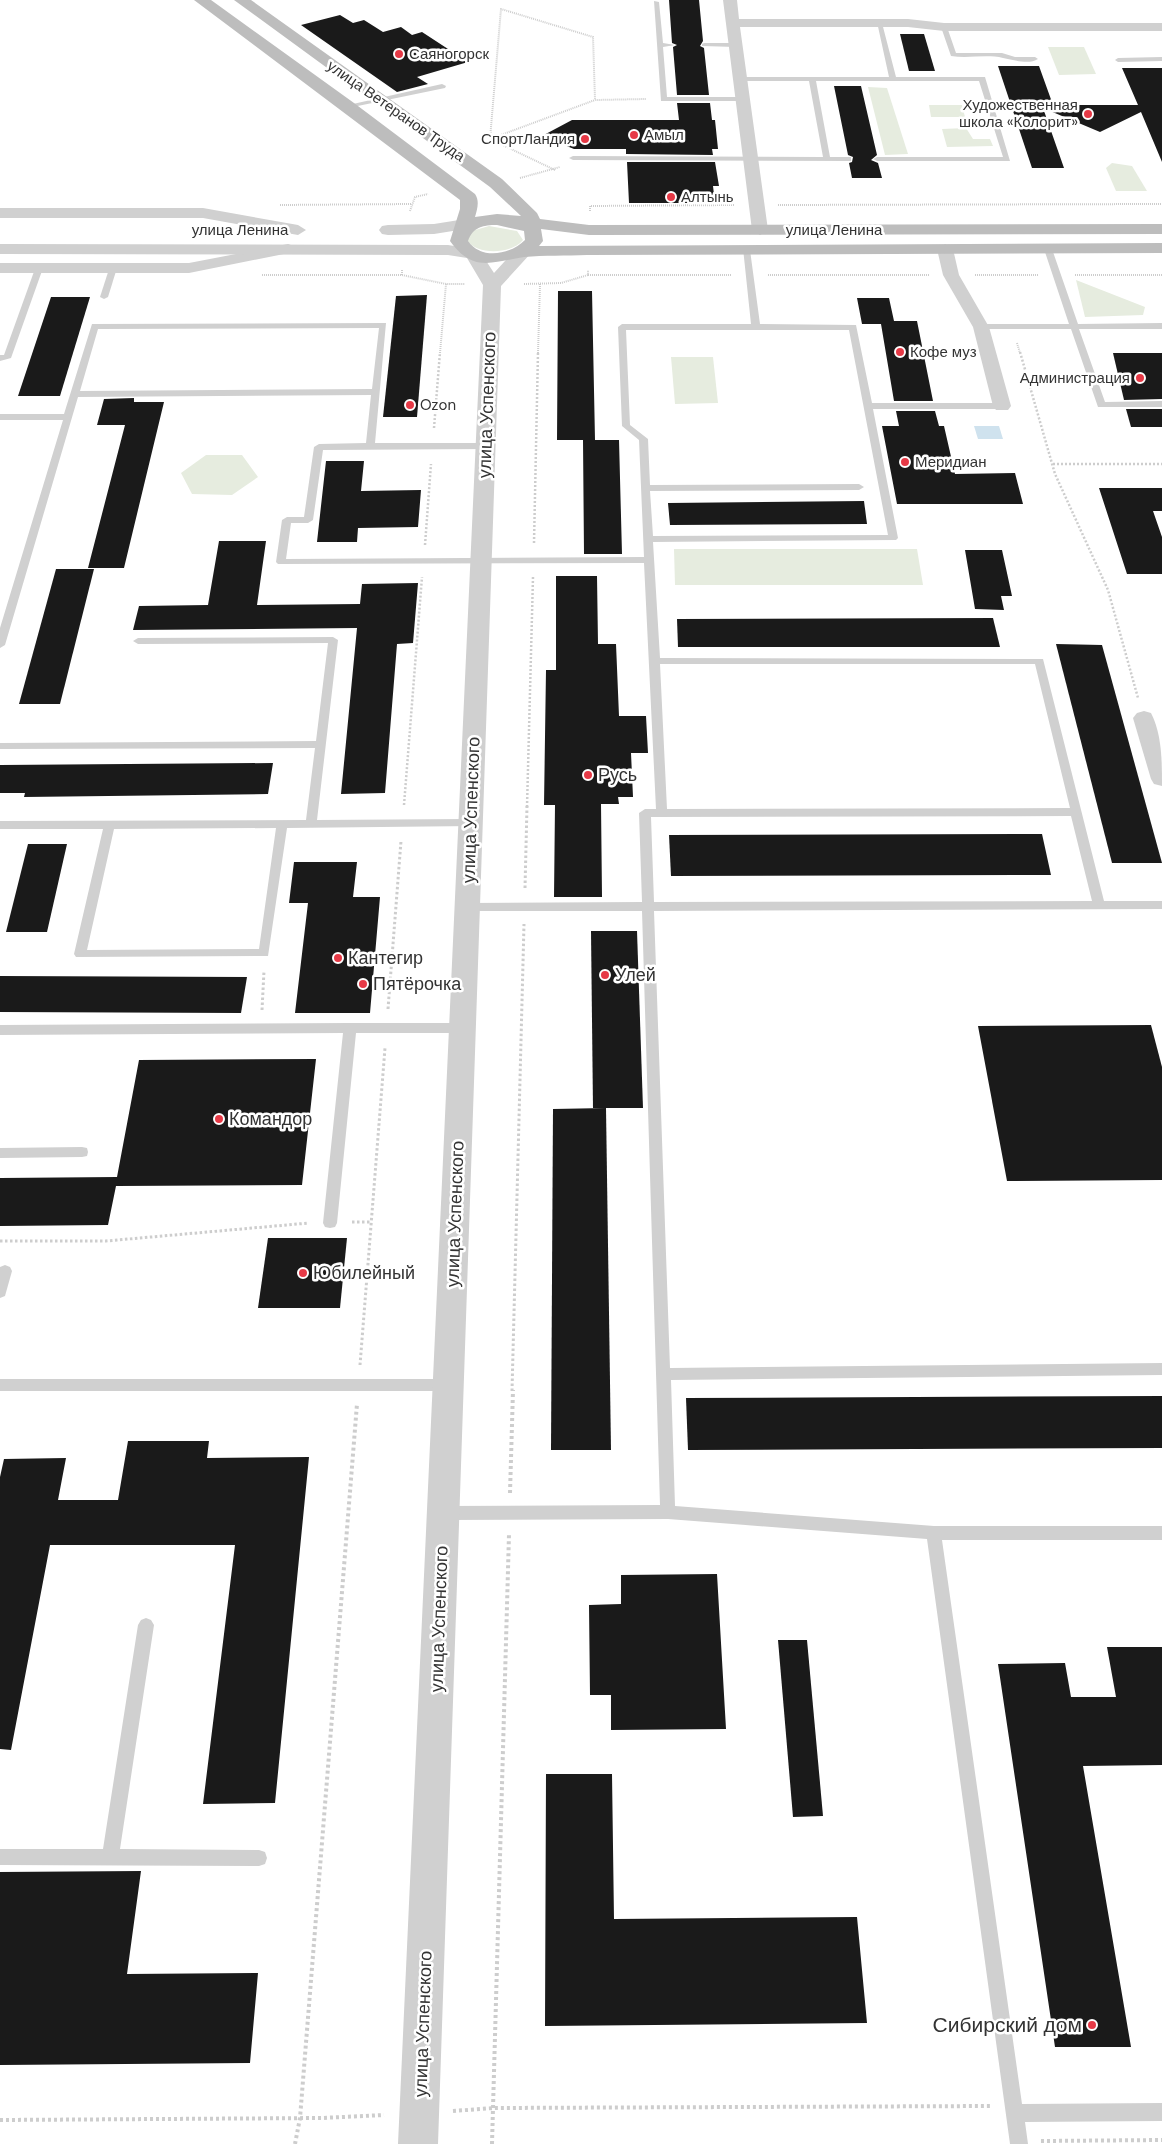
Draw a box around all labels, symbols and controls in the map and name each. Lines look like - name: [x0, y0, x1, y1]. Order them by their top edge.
- place label: Саяногорск: [409, 44, 489, 64]
- marker: Саяногорск: [393, 48, 405, 60]
- street label: улица Ветеранов Труда: [323, 56, 469, 167]
- place label: Художественная школа «Колорит»: [959, 95, 1078, 132]
- marker: Художественная школа «Колорит»: [1082, 108, 1094, 120]
- place label: Амыл: [644, 125, 684, 145]
- place label: СпортЛандия: [481, 129, 575, 149]
- marker: Амыл: [628, 129, 640, 141]
- marker: СпортЛандия: [579, 133, 591, 145]
- place label: Алтынь: [681, 187, 734, 207]
- marker: Алтынь: [665, 191, 677, 203]
- street label: улица Ленина: [192, 220, 289, 240]
- street label: улица Ленина: [786, 220, 883, 240]
- street label: улица Успенского: [472, 331, 502, 479]
- place label: Кофе муз: [910, 342, 977, 362]
- marker: Кофе муз: [894, 346, 906, 358]
- place label: Администрация: [1020, 368, 1130, 388]
- marker: Администрация: [1134, 372, 1146, 384]
- place label: Ozon: [420, 395, 456, 415]
- marker: Ozon: [404, 399, 416, 411]
- place label: Меридиан: [915, 452, 986, 472]
- marker: Меридиан: [899, 456, 911, 468]
- street label: улица Успенского: [456, 736, 486, 884]
- place label: Русь: [598, 763, 637, 787]
- marker: Русь: [582, 769, 594, 781]
- place label: Кантегир: [348, 946, 423, 970]
- marker: Кантегир: [332, 952, 344, 964]
- place label: Улей: [615, 963, 656, 987]
- marker: Улей: [599, 969, 611, 981]
- place label: Пятёрочка: [373, 972, 462, 996]
- marker: Пятёрочка: [357, 978, 369, 990]
- place label: Командор: [229, 1107, 312, 1131]
- marker: Командор: [213, 1113, 225, 1125]
- street label: улица Успенского: [440, 1140, 470, 1288]
- place label: Юбилейный: [313, 1261, 415, 1285]
- marker: Юбилейный: [297, 1267, 309, 1279]
- street label: улица Успенского: [424, 1545, 454, 1693]
- street label: улица Успенского: [408, 1950, 438, 2098]
- place label: Сибирский дом: [933, 2011, 1082, 2039]
- marker: Сибирский дом: [1086, 2019, 1098, 2031]

